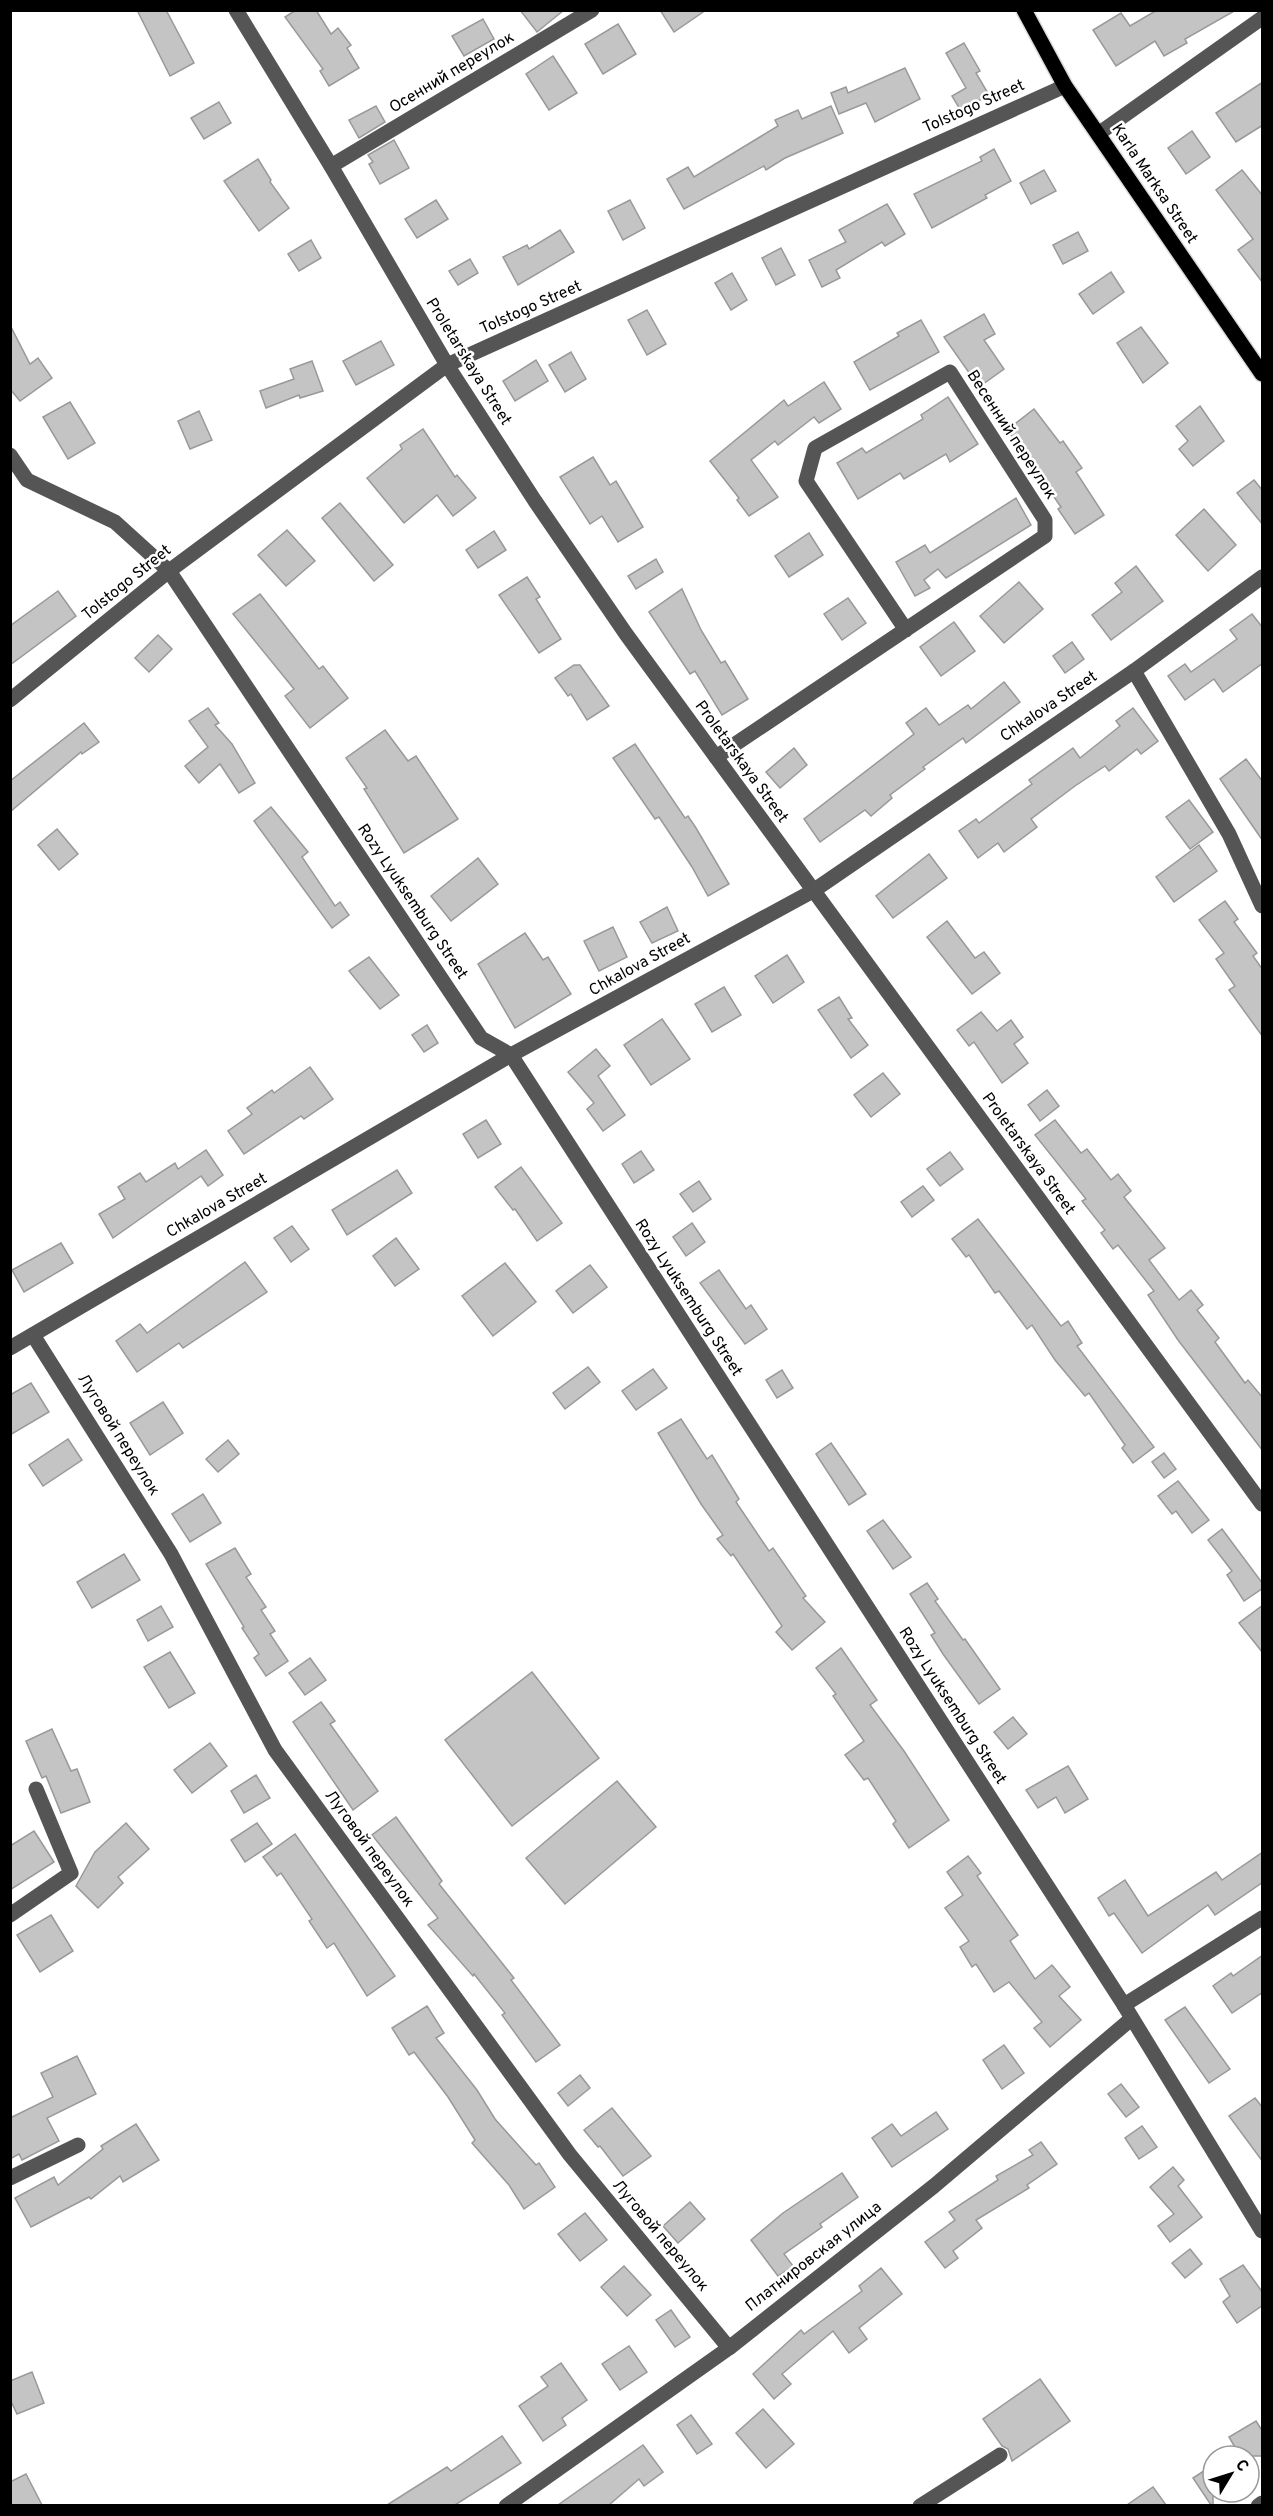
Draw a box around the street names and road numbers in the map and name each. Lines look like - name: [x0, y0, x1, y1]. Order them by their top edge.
- street label: Осенний переулок: [386, 28, 518, 118]
- street label: Tolstogo Street: [920, 76, 1028, 138]
- street label: Karla Marksa Street: [1106, 120, 1202, 248]
- street label: Tolstogo Street: [477, 277, 585, 339]
- street label: Proletarskaya Street: [421, 295, 515, 429]
- street label: Весенний переулок: [962, 367, 1060, 503]
- street label: Tolstogo Street: [78, 541, 176, 625]
- street label: Chkalova Street: [997, 667, 1101, 747]
- street label: Proletarskaya Street: [690, 697, 792, 827]
- street label: Rozy Lyuksemburg Street: [352, 820, 472, 984]
- street label: Chkalova Street: [586, 929, 694, 1001]
- street label: Proletarskaya Street: [977, 1089, 1079, 1219]
- street label: Chkalova Street: [163, 1169, 271, 1243]
- street label: Rozy Lyuksemburg Street: [630, 1216, 746, 1380]
- street label: Луговой переулок: [72, 1370, 164, 1500]
- street label: Rozy Lyuksemburg Street: [894, 1624, 1010, 1788]
- street label: Луговой переулок: [320, 1786, 418, 1912]
- street label: Луговой переулок: [607, 2176, 713, 2296]
- street label: Платнировская улица: [742, 2198, 886, 2316]

